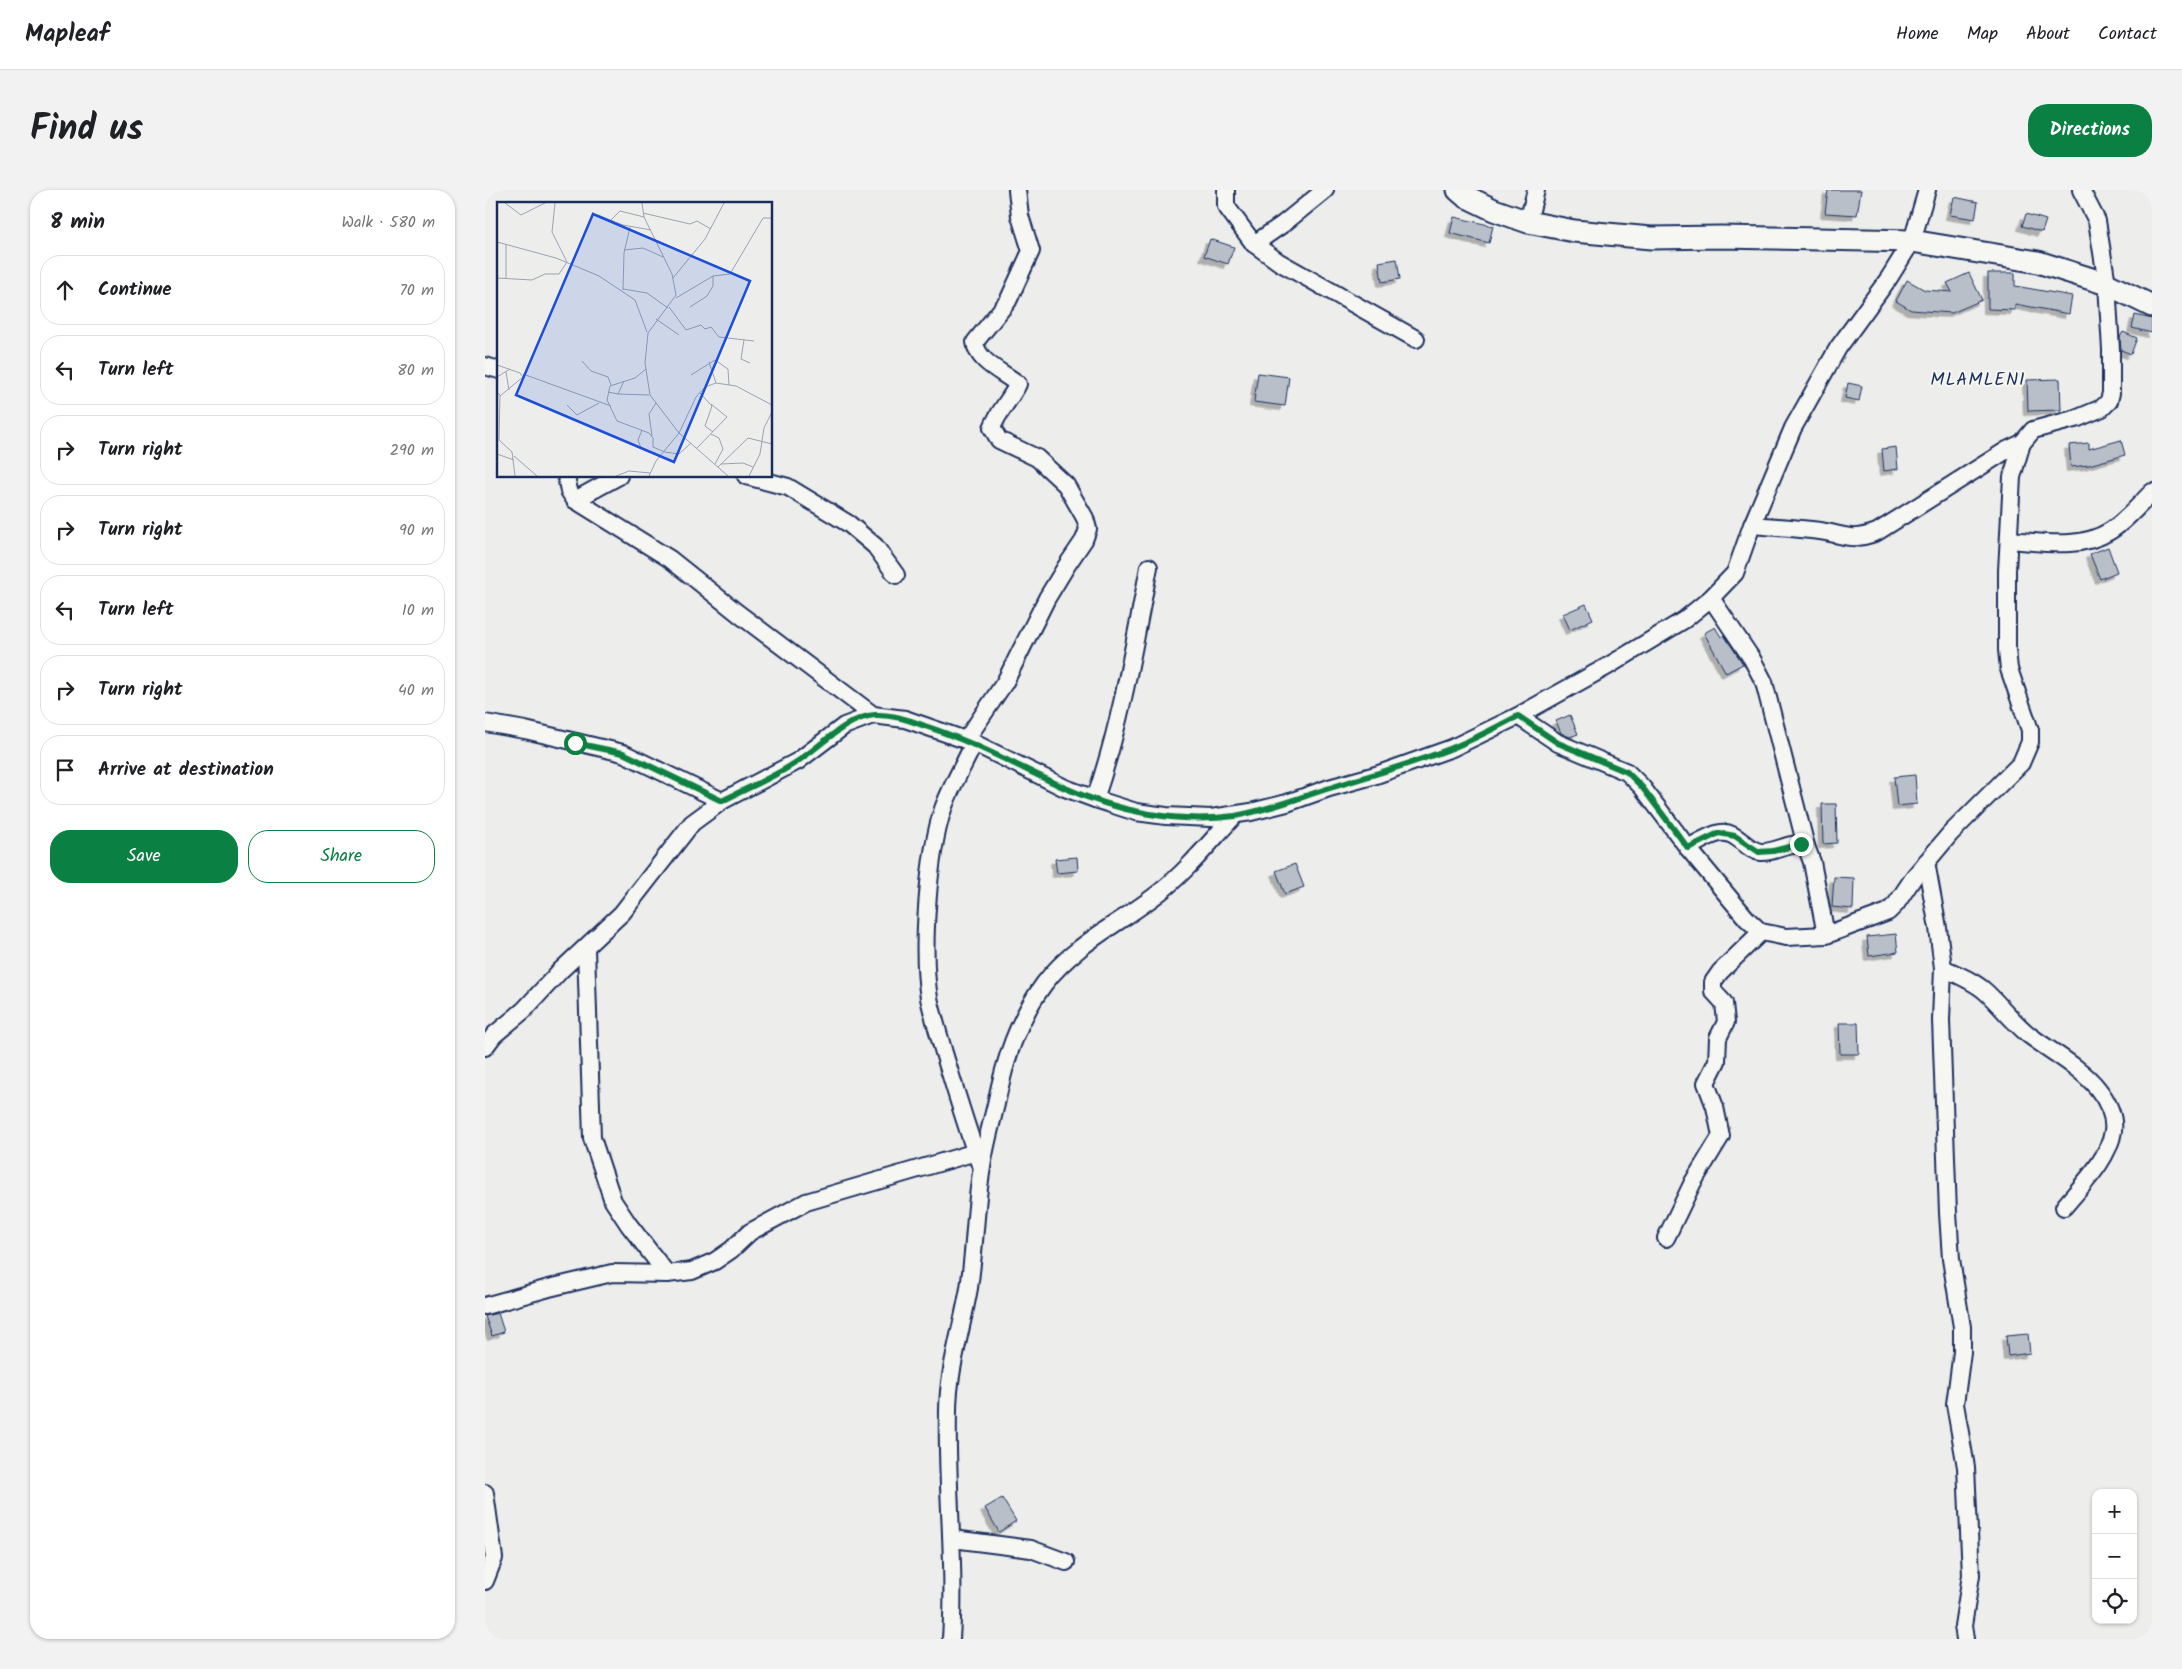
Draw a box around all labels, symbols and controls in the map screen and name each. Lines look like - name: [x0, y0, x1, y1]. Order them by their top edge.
- text: Mapleaf: [25, 15, 109, 54]
- text: Home: [1896, 20, 1939, 49]
- text: Map: [1967, 20, 1998, 49]
- text: About: [2026, 20, 2070, 49]
- text: Contact: [2098, 20, 2157, 49]
- text: Find us: [30, 102, 143, 158]
- button: Directions: [2028, 104, 2152, 157]
- inset map: [497, 202, 773, 478]
- text: 8 min: [50, 206, 105, 239]
- text: Walk · 580 m: [342, 210, 435, 235]
- text: Continue: [98, 275, 171, 305]
- icon: ahead: [51, 276, 79, 304]
- text: 70 m: [399, 278, 434, 303]
- text: Turn left: [98, 355, 173, 385]
- icon: left: [51, 356, 79, 384]
- text: 80 m: [397, 358, 434, 383]
- district label: MLAMLENI: [1930, 366, 2026, 395]
- text: Turn right: [98, 435, 183, 465]
- icon: right: [51, 436, 79, 464]
- text: 290 m: [390, 438, 434, 463]
- text: Turn right: [98, 515, 183, 545]
- icon: right: [51, 516, 79, 544]
- text: 90 m: [399, 518, 434, 543]
- text: Turn left: [98, 595, 173, 625]
- icon: left: [51, 596, 79, 624]
- text: 10 m: [402, 598, 434, 623]
- text: Turn right: [98, 675, 183, 705]
- icon: right: [51, 676, 79, 704]
- text: 40 m: [398, 678, 434, 703]
- route start: [564, 732, 587, 755]
- text: Arrive at destination: [98, 755, 274, 785]
- icon: arrive: [51, 756, 79, 784]
- button: Save: [50, 830, 238, 883]
- button: Share: [248, 830, 435, 883]
- route end: [1790, 833, 1813, 856]
- map controls: [2092, 1489, 2137, 1624]
- button: +: [2092, 1489, 2137, 1534]
- button: −: [2092, 1534, 2137, 1579]
- button: locate: [2092, 1579, 2137, 1624]

